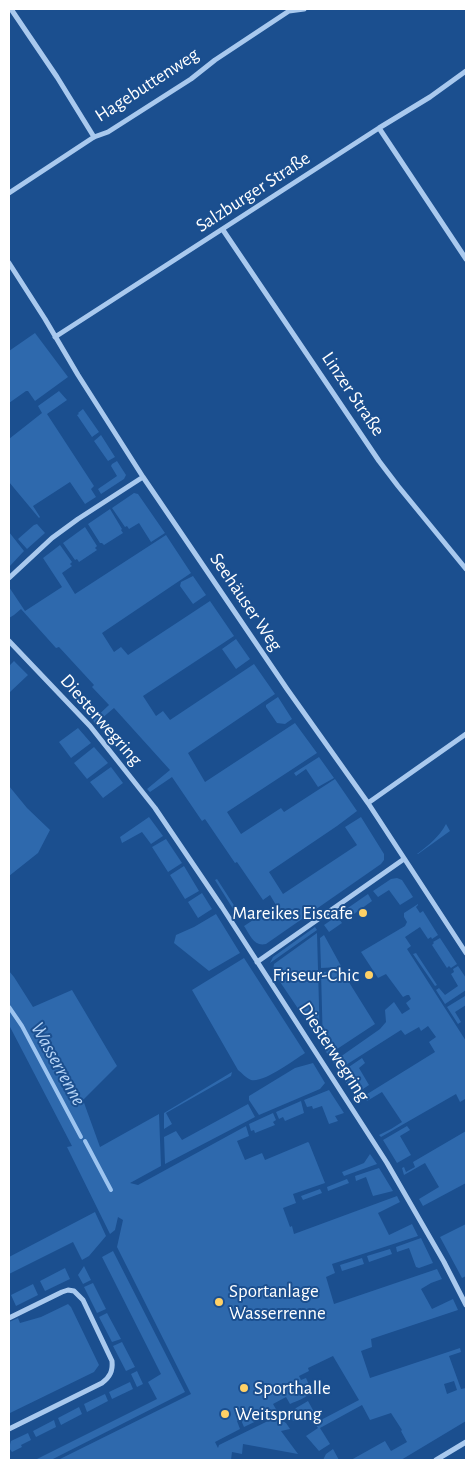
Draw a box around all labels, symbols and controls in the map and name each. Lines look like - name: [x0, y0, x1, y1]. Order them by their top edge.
- street label: Hagebuttenweg: [91, 43, 203, 127]
- street label: Salzburger Straße: [192, 147, 314, 237]
- street label: Linzer Straße: [316, 347, 390, 441]
- street label: Seehäuser Weg: [205, 549, 287, 655]
- street label: Diesterwegring: [55, 670, 147, 770]
- place label: Mareikes Eiscafe: [232, 902, 353, 924]
- marker: Mareikes Eiscafe: [357, 907, 369, 919]
- place label: Friseur-Chic: [272, 964, 359, 986]
- marker: Friseur-Chic: [363, 969, 375, 981]
- street label: Diesterwegring: [293, 998, 375, 1106]
- water label: Wasserrenne: [25, 1018, 91, 1110]
- place label: Sportanlage Wasserrenne: [229, 1280, 326, 1324]
- marker: Sportanlage Wasserrenne: [213, 1296, 225, 1308]
- place label: Sporthalle: [254, 1377, 331, 1399]
- marker: Sporthalle: [238, 1382, 250, 1394]
- place label: Weitsprung: [235, 1403, 322, 1425]
- marker: Weitsprung: [219, 1408, 231, 1420]

